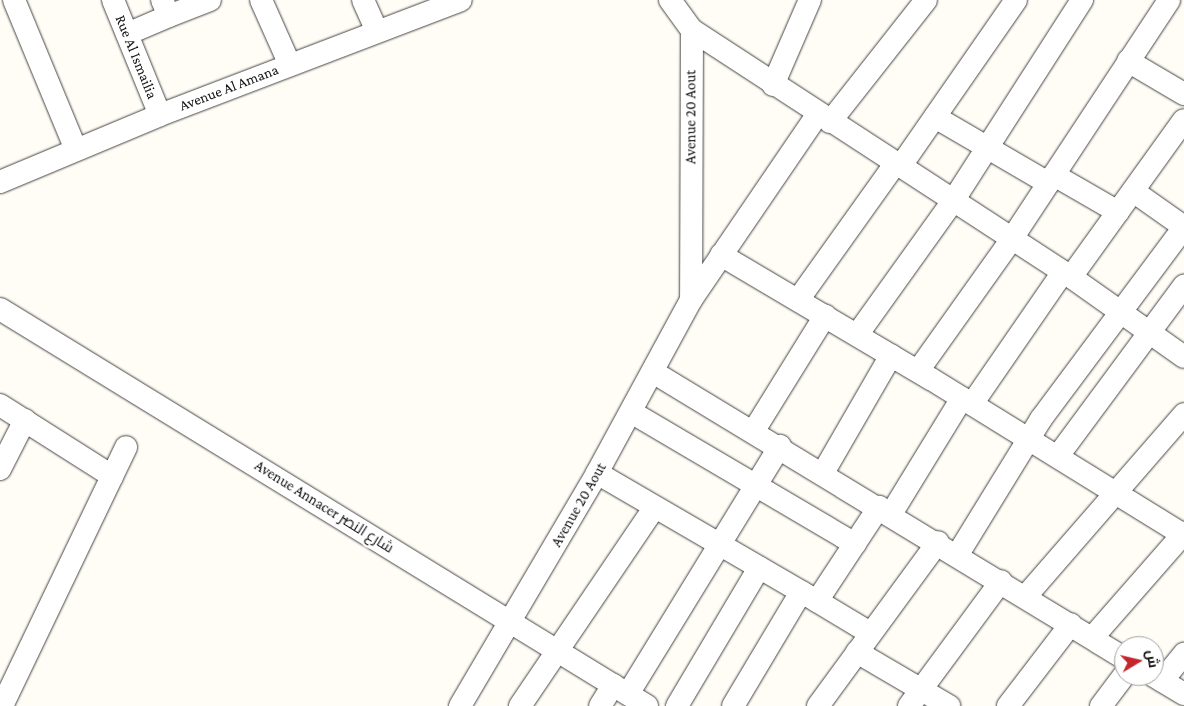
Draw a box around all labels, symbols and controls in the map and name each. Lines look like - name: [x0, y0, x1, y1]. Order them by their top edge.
- street label: Rue Al Ismailia: [111, 12, 161, 102]
- street label: Avenue Al Amana: [177, 61, 281, 115]
- street label: Avenue 20 Aout: [682, 70, 700, 164]
- street label: Avenue Annacer شارع النصر: [251, 457, 397, 557]
- street label: Avenue 20 Aout: [548, 460, 610, 550]
- north arrow: [1114, 636, 1164, 686]
- text: ش: [1144, 649, 1162, 669]

